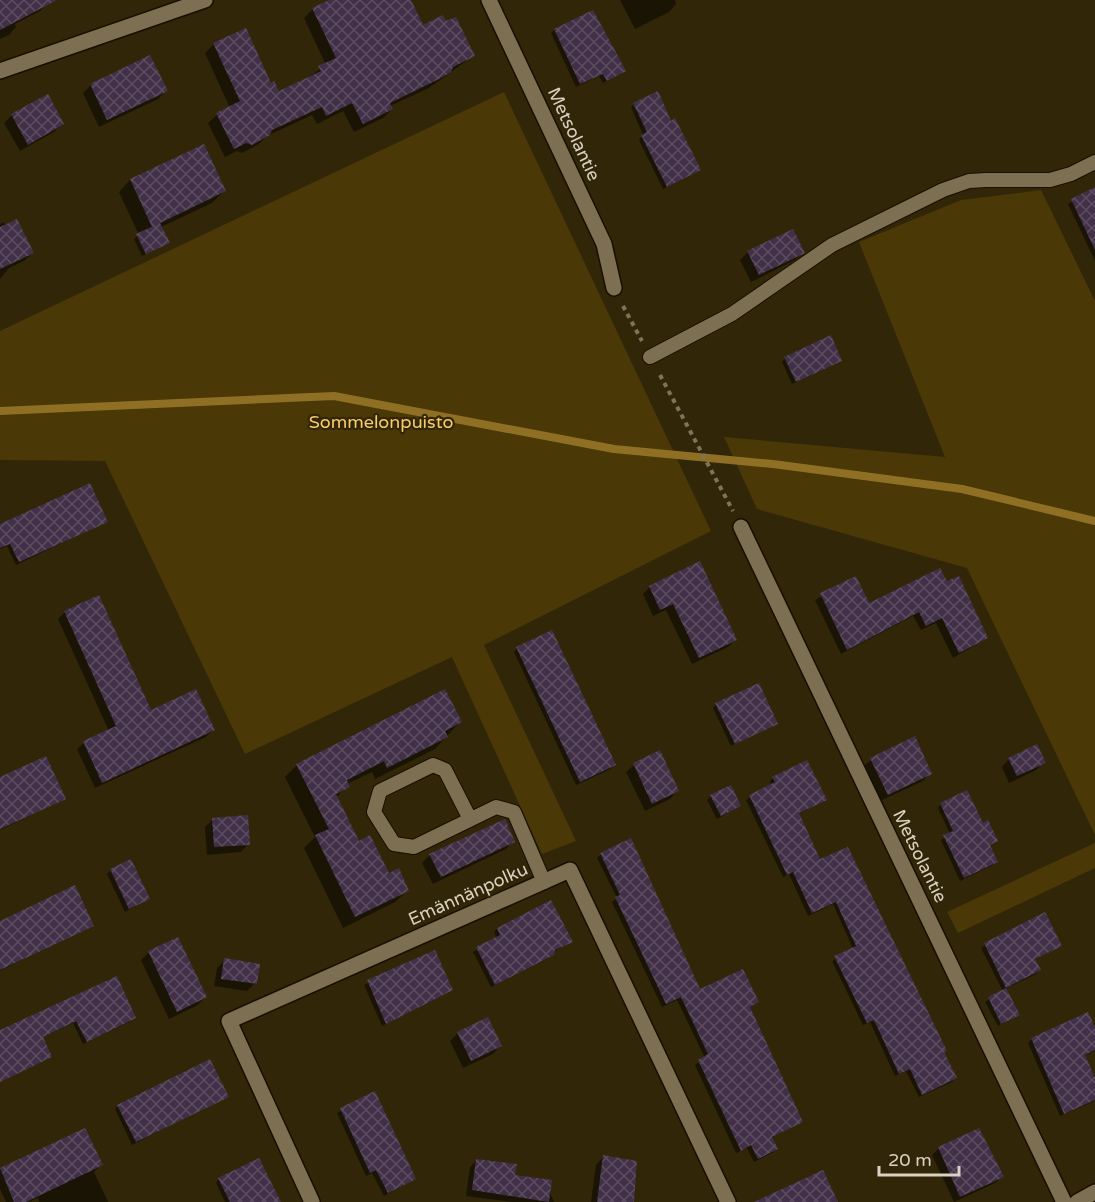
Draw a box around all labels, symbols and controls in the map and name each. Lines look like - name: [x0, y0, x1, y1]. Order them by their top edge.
- street label: Metsolantie: [543, 84, 605, 184]
- park label: Sommelonpuisto: [309, 411, 453, 433]
- street label: Metsolantie: [888, 806, 952, 906]
- street label: Emännänpolku: [405, 858, 531, 930]
- scale bar: [879, 1139, 958, 1177]
- text: 20 m: [888, 1149, 932, 1171]

